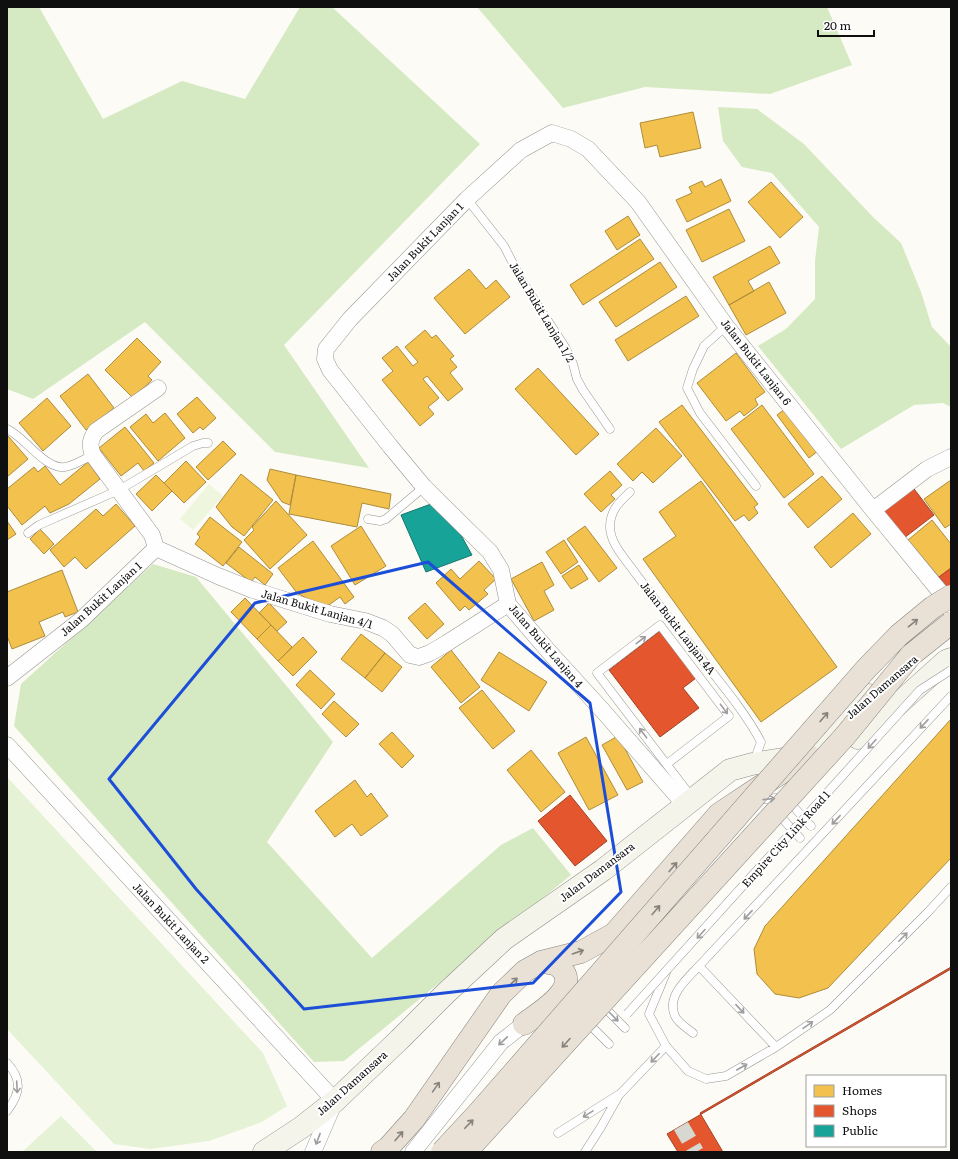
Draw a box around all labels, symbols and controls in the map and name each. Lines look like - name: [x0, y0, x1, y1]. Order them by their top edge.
- scale bar: [818, 12, 874, 38]
- text: 20 m: [824, 16, 851, 34]
- street label: Jalan Bukit Lanjan 1: [382, 198, 467, 284]
- street label: Jalan Bukit Lanjan 1/2: [506, 258, 579, 365]
- street label: Jalan Bukit Lanjan 6: [718, 315, 796, 408]
- street label: Jalan Bukit Lanjan 1: [56, 557, 145, 639]
- street label: Jalan Bukit Lanjan 4A: [637, 577, 720, 677]
- street label: Jalan Bukit Lanjan 4/1: [260, 584, 375, 632]
- street label: Jalan Bukit Lanjan 4: [506, 600, 588, 691]
- one-way arrow: [908, 619, 919, 627]
- one-way arrow: [635, 635, 646, 644]
- street label: Jalan Damansara: [842, 651, 921, 722]
- one-way arrow: [720, 703, 728, 714]
- one-way arrow: [820, 712, 829, 723]
- one-way arrow: [920, 719, 929, 730]
- one-way arrow: [639, 727, 647, 738]
- one-way arrow: [867, 738, 876, 749]
- street label: Empire City Link Road 1: [737, 786, 833, 890]
- one-way arrow: [762, 795, 775, 803]
- one-way arrow: [831, 815, 841, 825]
- street label: Jalan Damansara: [555, 838, 637, 905]
- one-way arrow: [668, 862, 677, 872]
- street label: Jalan Bukit Lanjan 2: [130, 878, 214, 967]
- one-way arrow: [652, 905, 661, 916]
- one-way arrow: [743, 910, 753, 920]
- one-way arrow: [696, 929, 705, 939]
- one-way arrow: [898, 932, 908, 942]
- one-way arrow: [572, 948, 584, 956]
- one-way arrow: [508, 978, 518, 987]
- one-way arrow: [736, 1004, 745, 1014]
- one-way arrow: [609, 1012, 619, 1022]
- one-way arrow: [802, 1021, 813, 1029]
- one-way arrow: [498, 1036, 508, 1046]
- one-way arrow: [561, 1038, 570, 1048]
- street label: Jalan Damansara: [312, 1046, 390, 1118]
- one-way arrow: [650, 1053, 660, 1063]
- one-way arrow: [736, 1062, 748, 1070]
- legend: [806, 1075, 946, 1147]
- one-way arrow: [14, 1080, 21, 1093]
- one-way arrow: [432, 1081, 440, 1092]
- text: Homes: [842, 1081, 882, 1099]
- text: Shops: [842, 1101, 877, 1119]
- one-way arrow: [583, 1110, 594, 1118]
- one-way arrow: [464, 1119, 474, 1129]
- text: Public: [842, 1121, 878, 1139]
- one-way arrow: [394, 1131, 403, 1141]
- one-way arrow: [314, 1133, 322, 1145]

